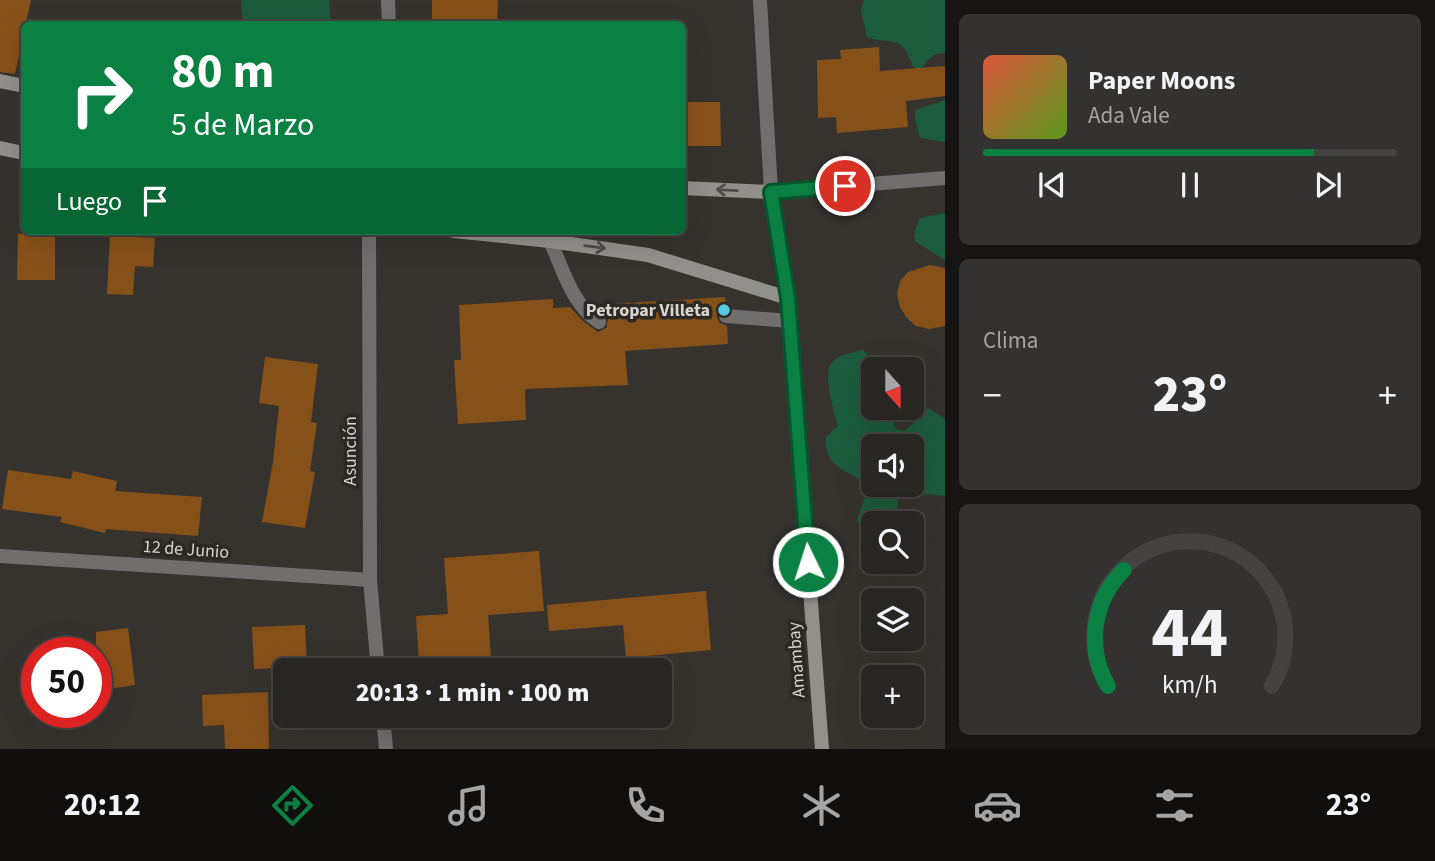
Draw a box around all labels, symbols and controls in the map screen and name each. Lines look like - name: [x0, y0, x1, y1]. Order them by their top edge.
- text: 80 m: [171, 37, 275, 107]
- icon: right: [56, 49, 147, 140]
- text: Paper Moons: [1088, 62, 1235, 99]
- text: Ada Vale: [1088, 99, 1170, 132]
- text: 5 de Marzo: [171, 102, 314, 148]
- pin: [815, 156, 875, 216]
- icon: previous: [1033, 166, 1071, 204]
- icon: pause: [1171, 166, 1209, 204]
- icon: next: [1309, 166, 1347, 204]
- icon: arrive: [826, 167, 864, 205]
- icon: arrive: [136, 182, 174, 220]
- text: Luego: [56, 183, 122, 220]
- one-way arrow: [715, 184, 738, 197]
- one-way arrow: [583, 241, 606, 254]
- place label: Petropar Villeta: [586, 298, 710, 323]
- marker: Petropar Villeta: [716, 302, 732, 318]
- text: Clima: [983, 324, 1038, 357]
- north arrow: [861, 357, 924, 420]
- map controls: [861, 357, 924, 728]
- text: 23°: [1153, 358, 1227, 432]
- text: −: [983, 369, 1002, 423]
- text: +: [1378, 369, 1397, 423]
- street label: Asunción: [338, 416, 363, 486]
- button: sound: [861, 434, 924, 497]
- button: search: [861, 511, 924, 574]
- position arrow: [771, 525, 845, 599]
- street label: 12 de Junio: [142, 534, 230, 565]
- text: 44: [1152, 581, 1228, 685]
- button: layers: [861, 588, 924, 651]
- street label: Amambay: [781, 621, 812, 699]
- speed limit sign: 50: [21, 637, 112, 728]
- button: +: [861, 665, 924, 728]
- text: km/h: [1162, 666, 1218, 702]
- text: 20:13 · 1 min · 100 m: [356, 674, 589, 711]
- icon: directions: [268, 781, 317, 830]
- icon: music: [444, 781, 493, 830]
- icon: phone: [621, 781, 670, 830]
- icon: climate: [797, 781, 846, 830]
- icon: car: [973, 781, 1022, 830]
- icon: filters: [1150, 781, 1199, 830]
- text: 20:12: [64, 782, 141, 828]
- text: 23°: [1326, 782, 1371, 828]

